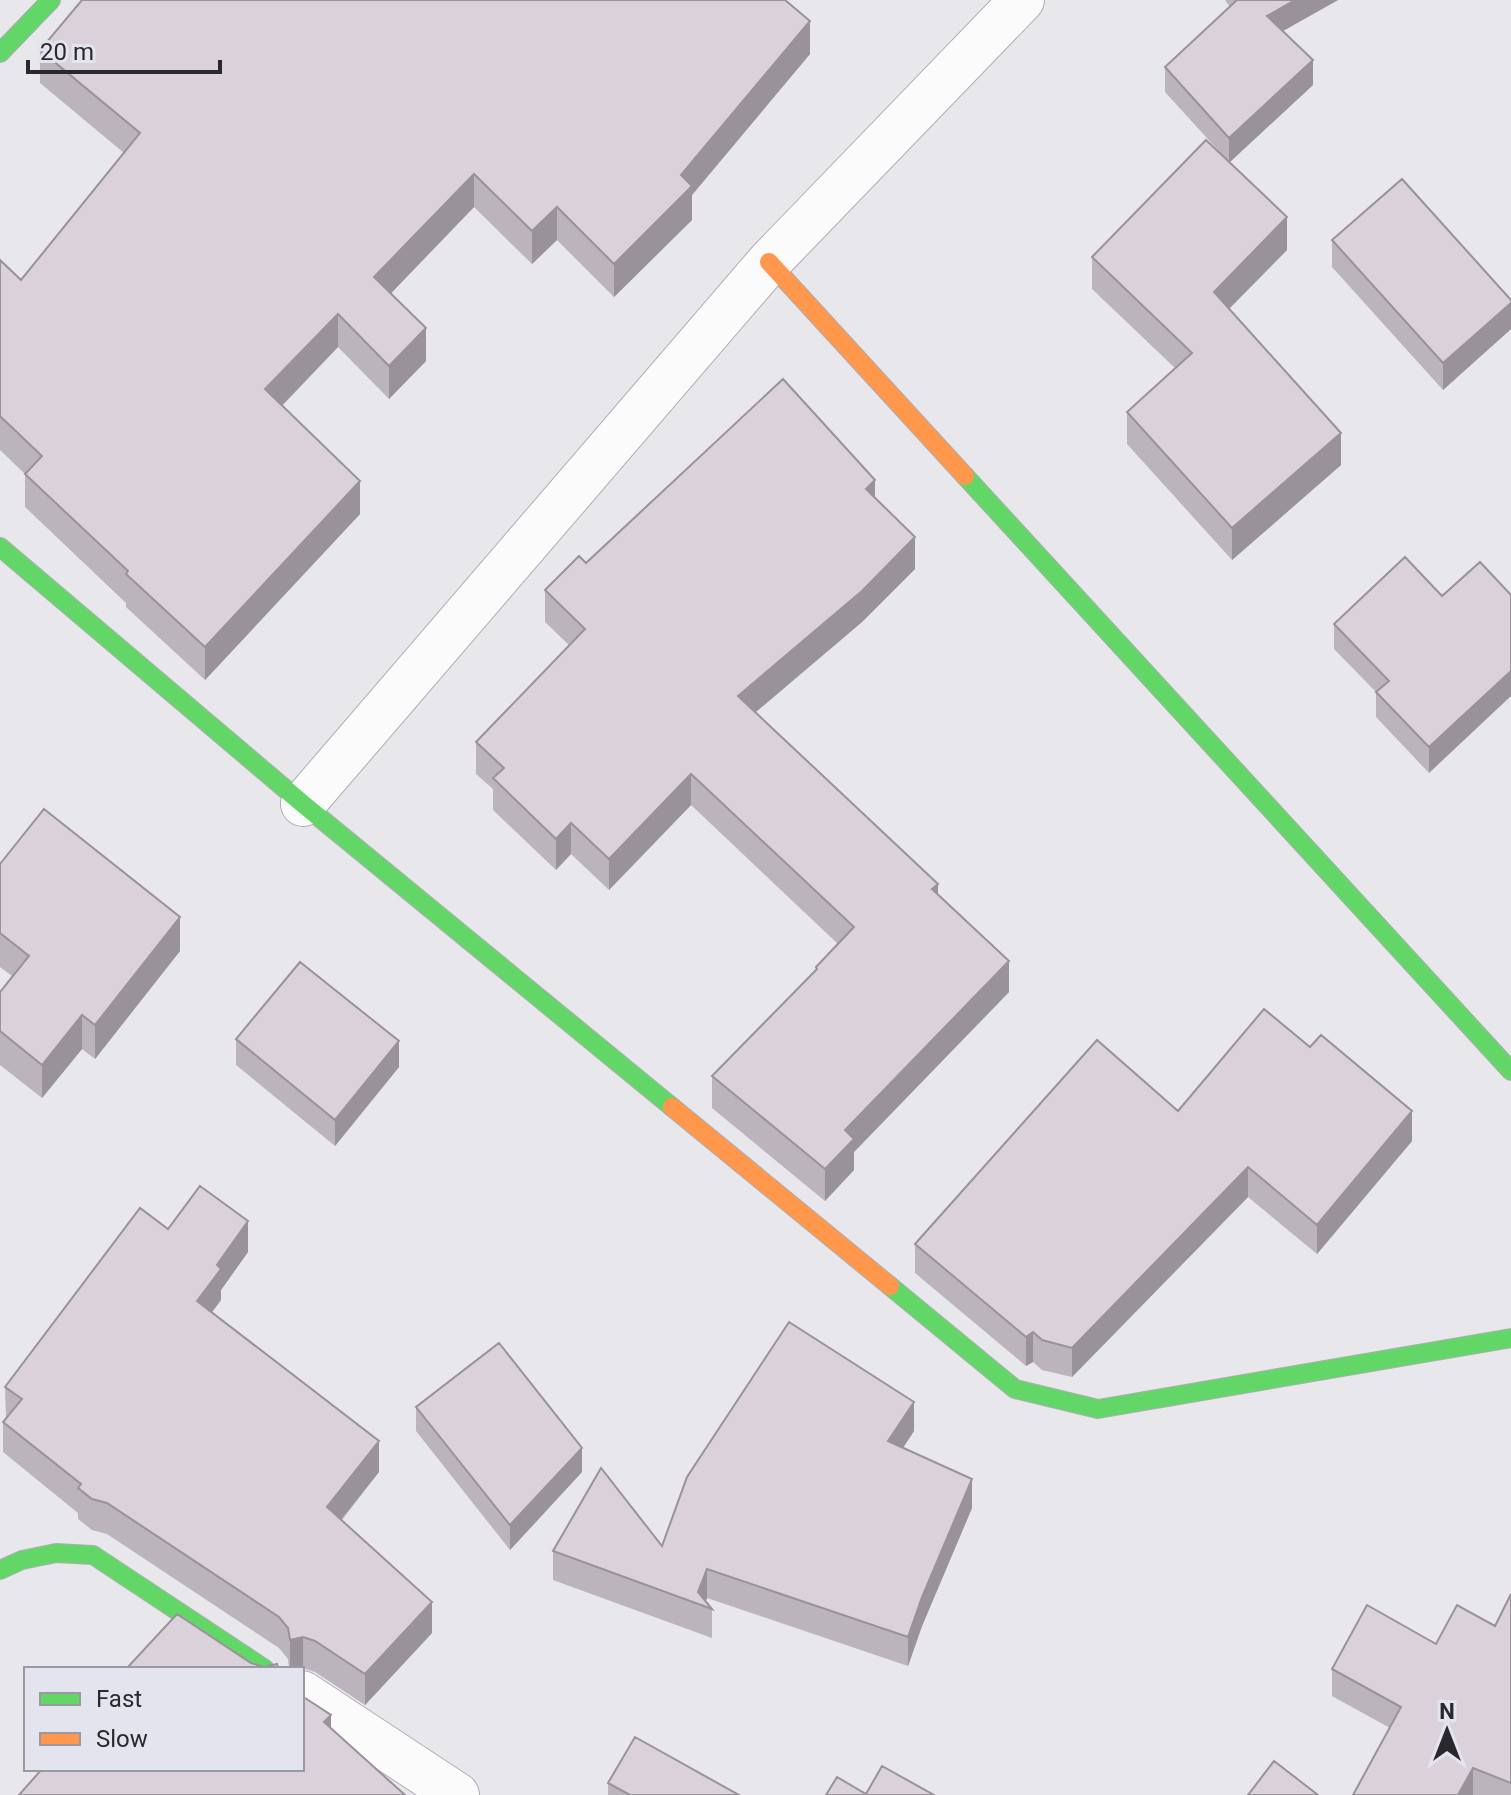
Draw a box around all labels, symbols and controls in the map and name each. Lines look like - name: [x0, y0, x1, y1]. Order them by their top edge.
- scale bar: [28, 24, 220, 74]
- text: 20 m: [40, 38, 94, 66]
- legend: [24, 1667, 304, 1771]
- text: Fast: [96, 1685, 142, 1713]
- north arrow: [1407, 1691, 1487, 1771]
- text: N: [1439, 1699, 1455, 1724]
- text: Slow: [96, 1725, 148, 1753]

